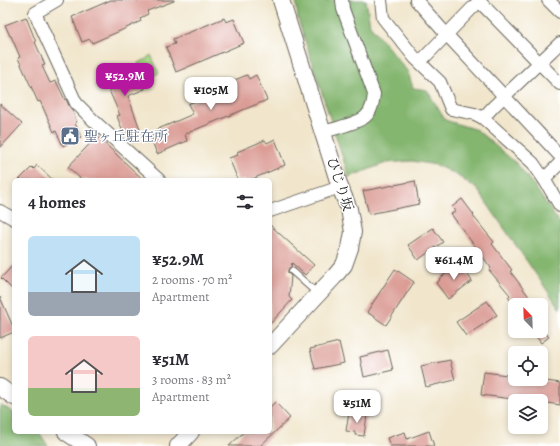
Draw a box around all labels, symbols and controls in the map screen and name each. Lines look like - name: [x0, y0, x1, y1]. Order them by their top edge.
- pin: ¥52.9M: [92, 63, 158, 97]
- text: ¥52.9M: [105, 67, 145, 84]
- pin: ¥105M: [183, 77, 239, 111]
- text: ¥105M: [193, 81, 229, 98]
- public building icon: 聖ヶ丘駐在所: [59, 125, 81, 147]
- place label: 聖ヶ丘駐在所: [84, 127, 168, 146]
- street label: ひじり坂: [322, 154, 358, 214]
- text: 4 homes: [28, 191, 86, 214]
- icon: filters: [234, 191, 256, 213]
- pin: ¥61.4M: [421, 247, 487, 281]
- text: ¥52.9M: [152, 248, 204, 271]
- text: ¥61.4M: [435, 251, 473, 268]
- icon: home: [60, 252, 108, 300]
- text: 2 rooms · 70 m²: [152, 271, 232, 288]
- text: Apartment: [152, 288, 210, 305]
- north arrow: [508, 298, 548, 338]
- map controls: [508, 298, 548, 434]
- button: locate: [508, 346, 548, 386]
- text: ¥51M: [152, 348, 189, 371]
- icon: home: [60, 352, 108, 400]
- text: 3 rooms · 83 m²: [152, 371, 231, 388]
- text: Apartment: [152, 388, 210, 405]
- pin: ¥51M: [333, 390, 381, 424]
- text: ¥51M: [343, 394, 371, 411]
- button: layers: [508, 394, 548, 434]

